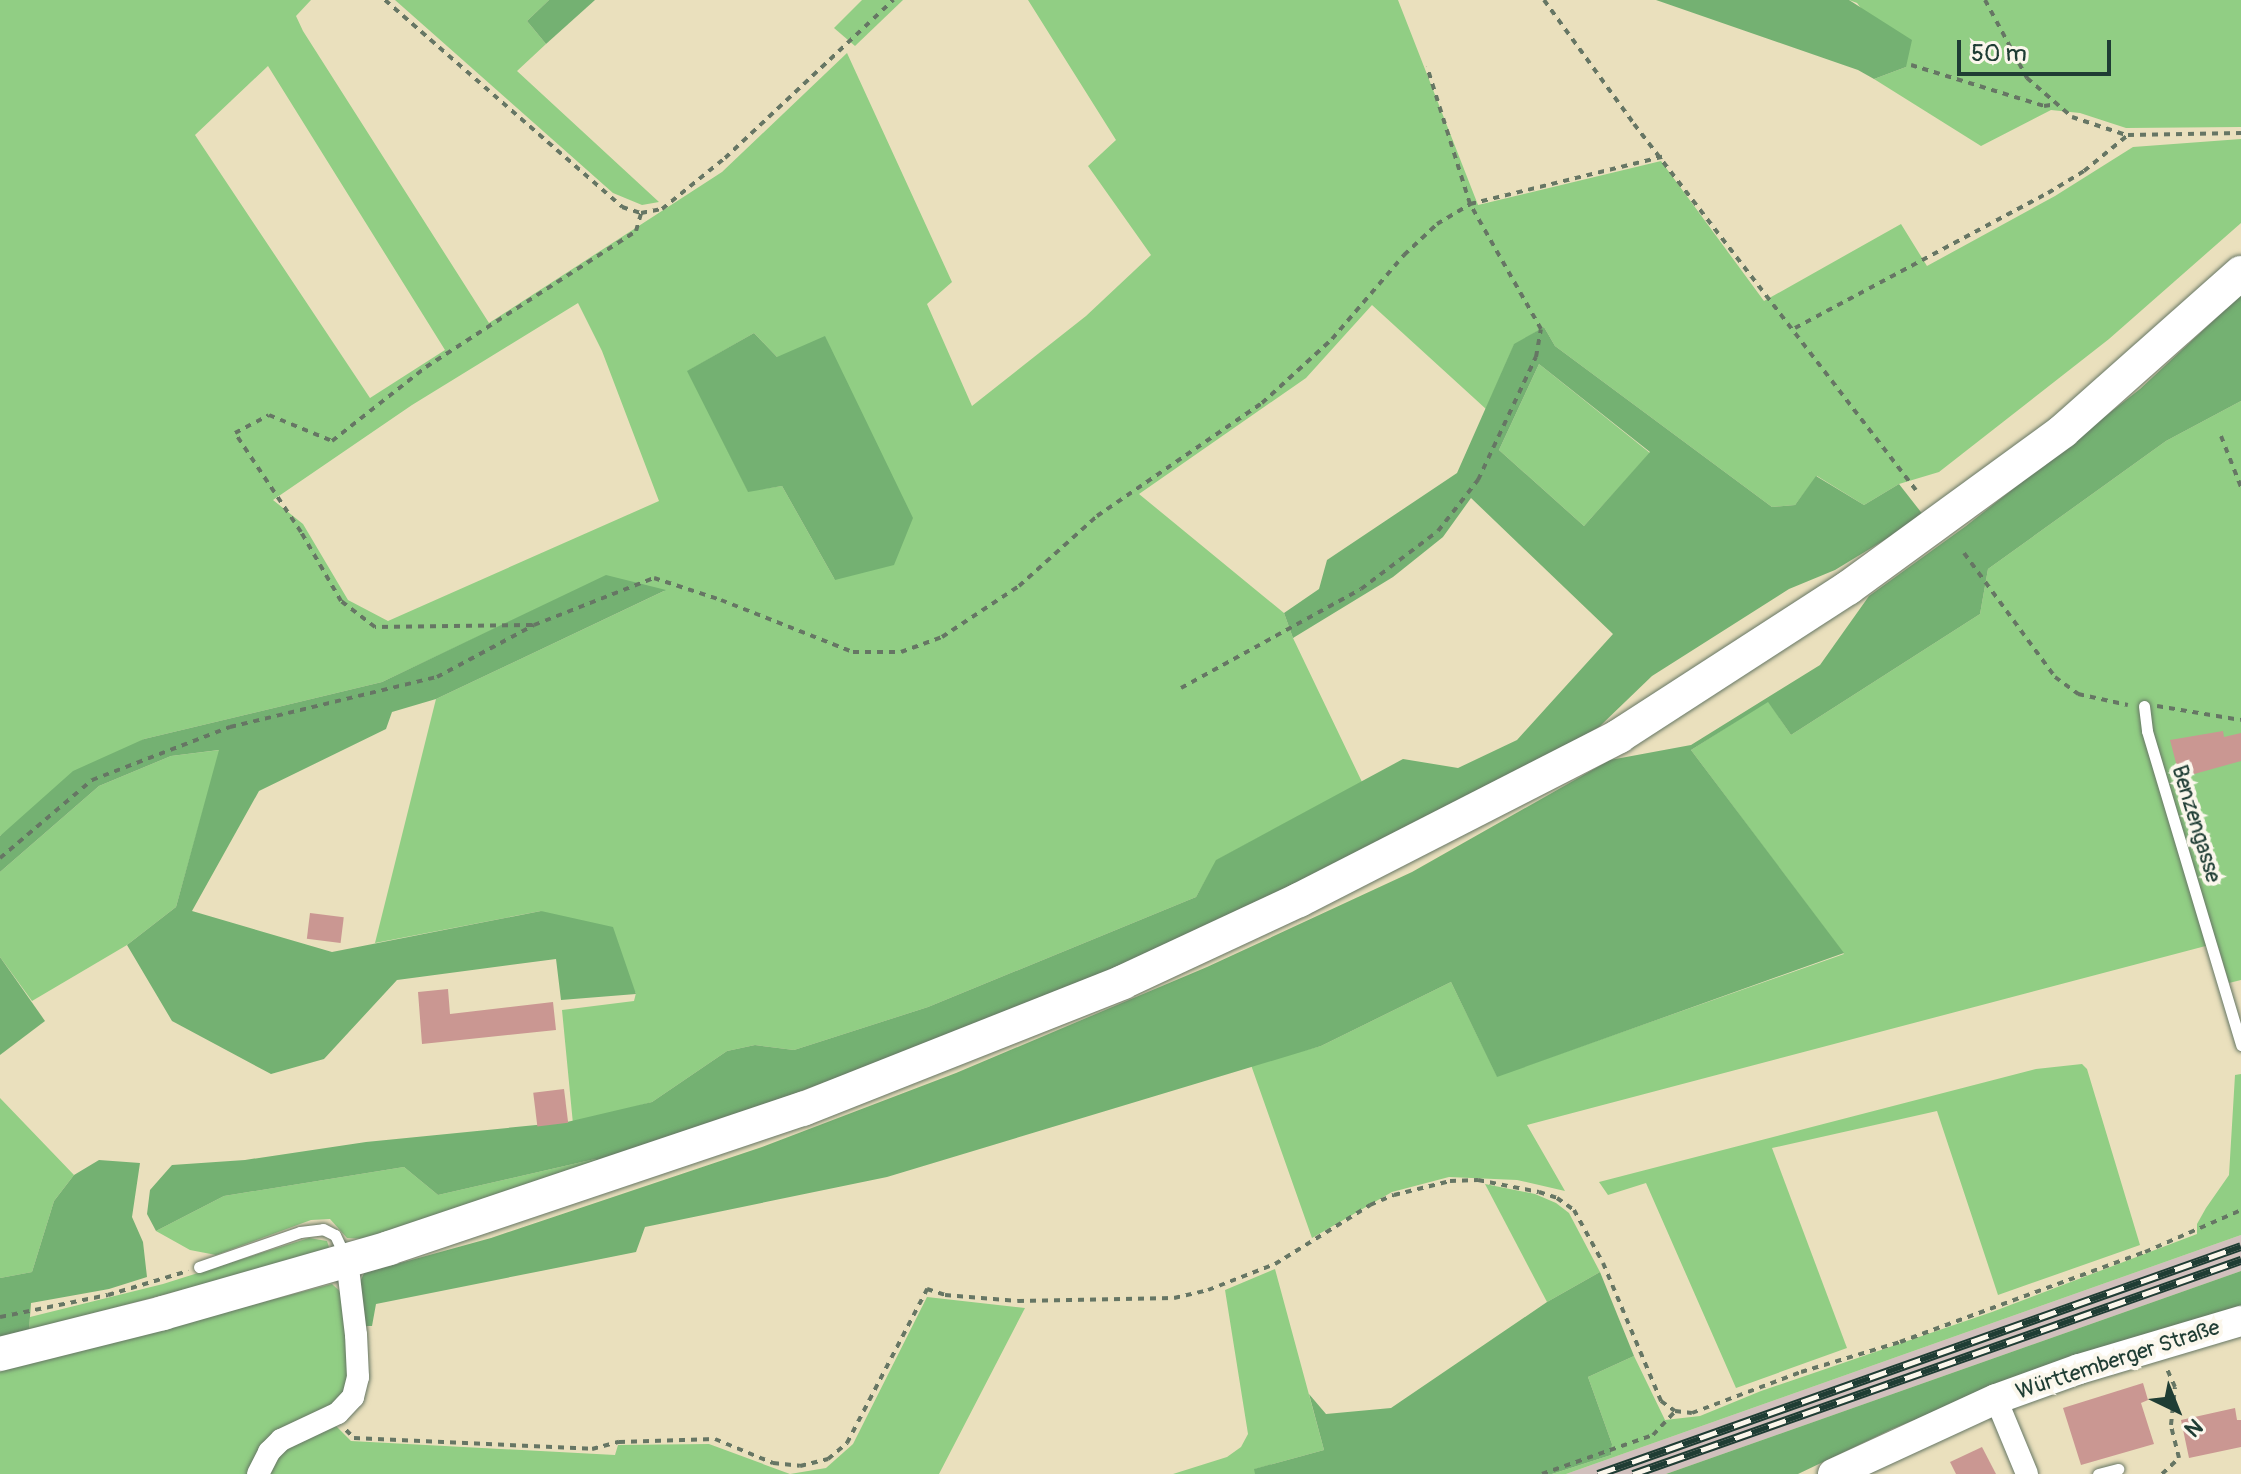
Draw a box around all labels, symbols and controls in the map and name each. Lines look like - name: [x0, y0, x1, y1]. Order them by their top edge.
- scale bar: [1961, 24, 2115, 74]
- text: 50 m: [1971, 39, 2027, 68]
- street label: Benzengasse: [2166, 762, 2226, 886]
- street label: Württemberger Straße: [2013, 1315, 2223, 1405]
- north arrow: [2137, 1370, 2217, 1450]
- text: N: [2178, 1412, 2208, 1443]

